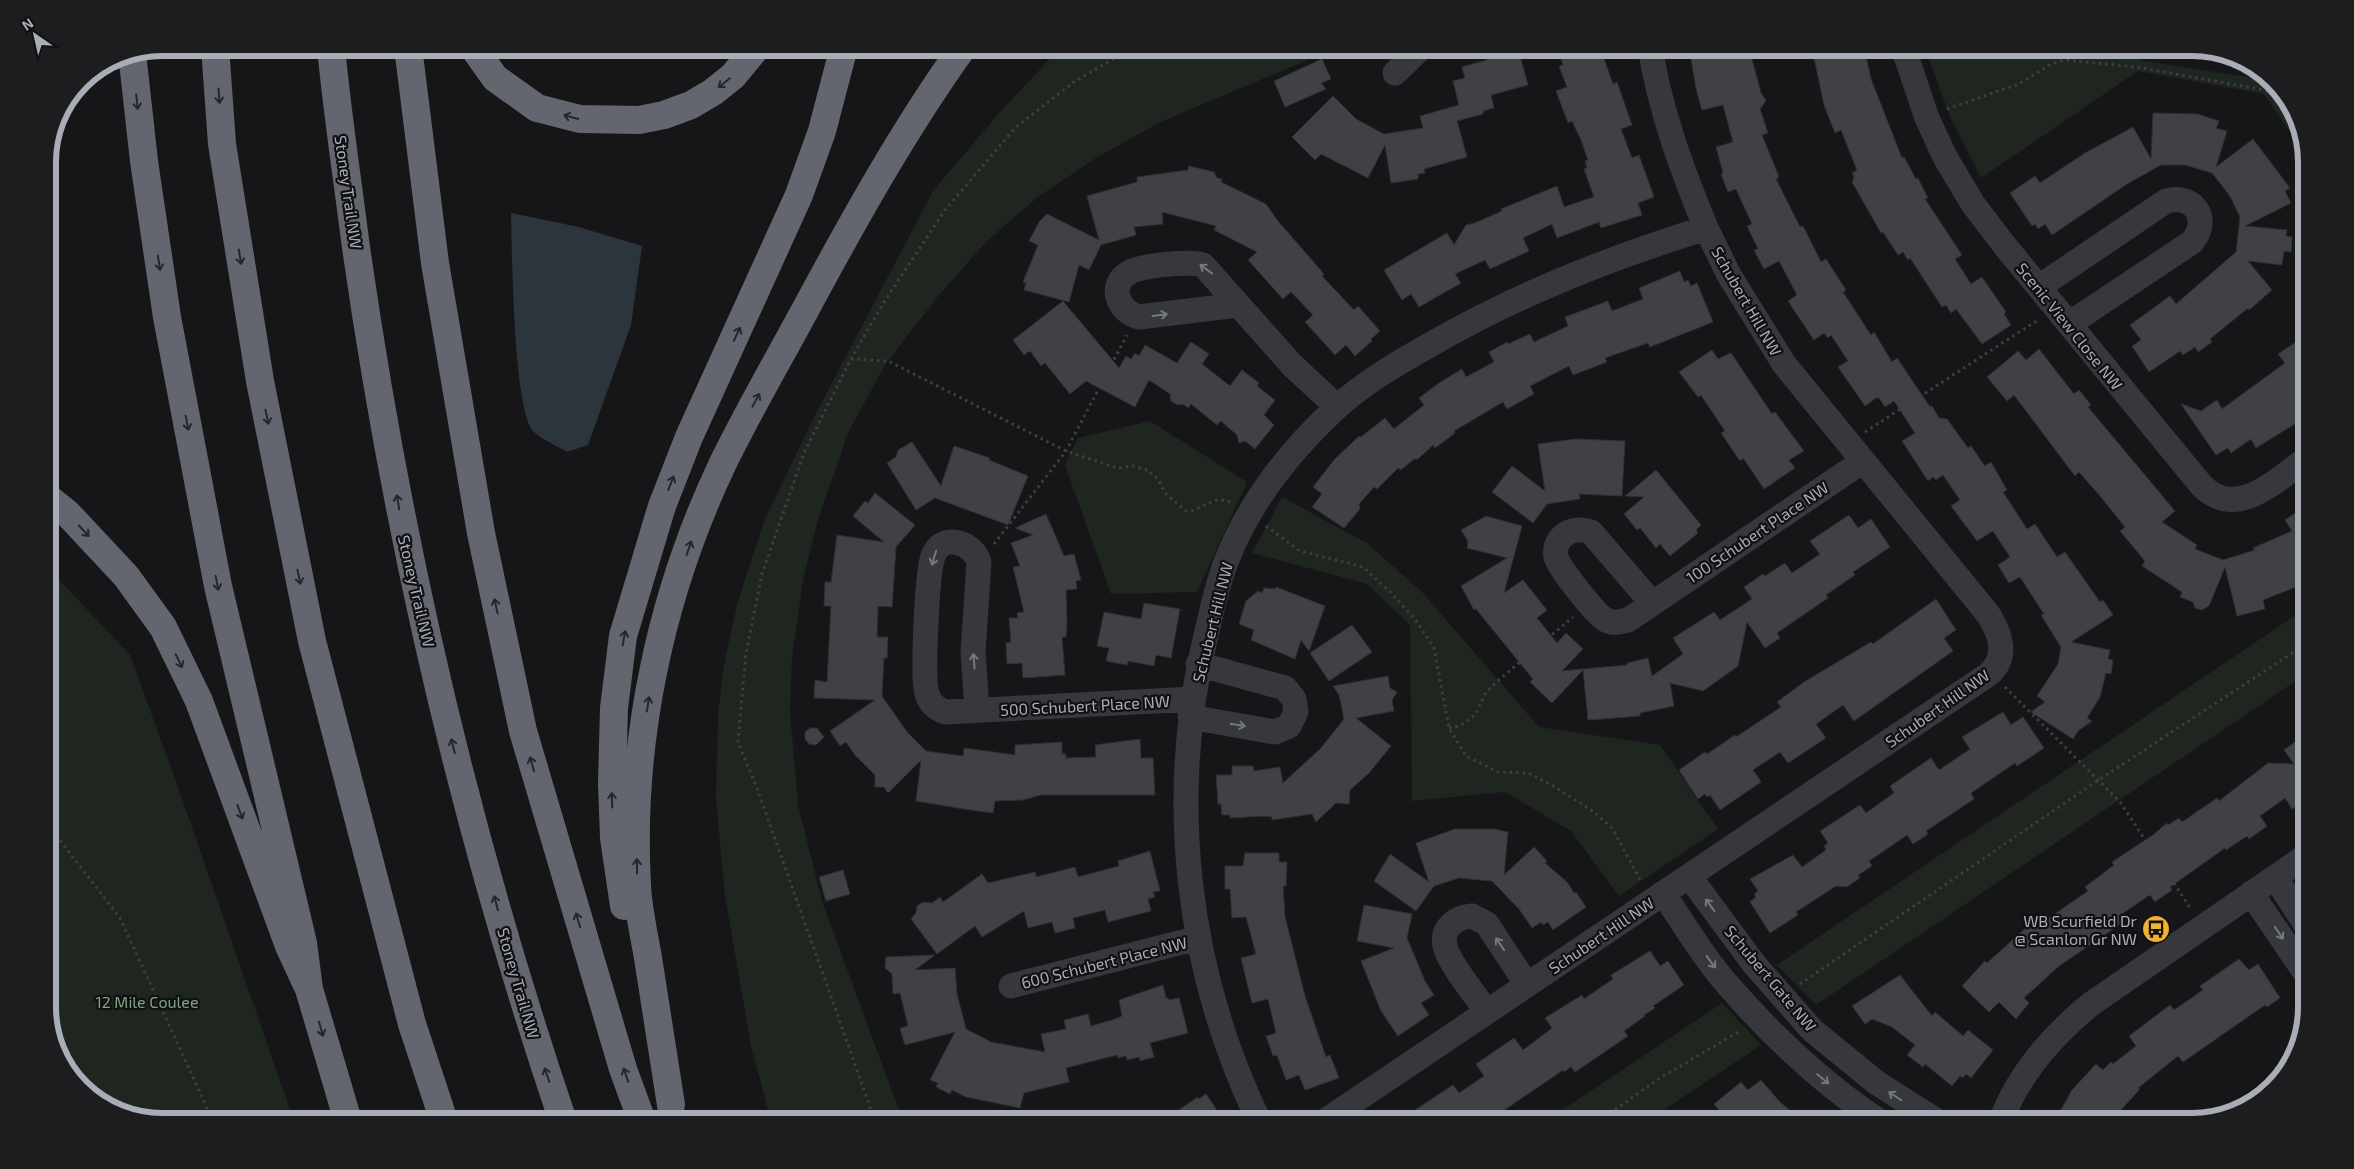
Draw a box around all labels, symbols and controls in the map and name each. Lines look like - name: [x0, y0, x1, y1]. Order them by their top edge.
- north arrow: [10, 10, 60, 60]
- text: N: [19, 14, 36, 34]
- one-way arrow: [718, 78, 731, 89]
- one-way arrow: [214, 88, 223, 104]
- one-way arrow: [132, 94, 142, 110]
- one-way arrow: [563, 112, 579, 121]
- street label: Stoney Trail NW: [332, 134, 366, 250]
- street label: Schubert Hill NW: [1708, 243, 1786, 359]
- one-way arrow: [235, 249, 245, 265]
- one-way arrow: [155, 254, 165, 270]
- street label: Scenic View Close NW: [2013, 259, 2127, 393]
- one-way arrow: [1200, 264, 1213, 275]
- one-way arrow: [1152, 310, 1168, 320]
- one-way arrow: [732, 327, 742, 342]
- one-way arrow: [752, 393, 762, 408]
- one-way arrow: [263, 409, 272, 425]
- one-way arrow: [183, 414, 193, 430]
- one-way arrow: [667, 476, 676, 491]
- street label: 100 Schubert Place NW: [1682, 477, 1832, 587]
- one-way arrow: [393, 495, 403, 511]
- one-way arrow: [78, 525, 90, 537]
- street label: Stoney Trail NW: [395, 533, 439, 649]
- one-way arrow: [684, 540, 694, 556]
- one-way arrow: [929, 550, 939, 566]
- street label: Schubert Hill NW: [1188, 560, 1236, 684]
- one-way arrow: [295, 568, 305, 584]
- one-way arrow: [213, 574, 223, 590]
- one-way arrow: [491, 598, 500, 614]
- one-way arrow: [619, 631, 629, 647]
- one-way arrow: [175, 653, 185, 668]
- one-way arrow: [970, 653, 979, 669]
- street label: Schubert Hill NW: [1881, 665, 1993, 751]
- street label: 500 Schubert Place NW: [1000, 691, 1170, 719]
- one-way arrow: [643, 697, 653, 713]
- one-way arrow: [1230, 721, 1246, 731]
- one-way arrow: [448, 739, 457, 755]
- one-way arrow: [527, 757, 537, 773]
- one-way arrow: [608, 792, 617, 808]
- one-way arrow: [236, 804, 245, 819]
- one-way arrow: [632, 859, 642, 875]
- street label: Schubert Hill NW: [1545, 893, 1657, 977]
- one-way arrow: [490, 896, 500, 912]
- one-way arrow: [1705, 899, 1716, 912]
- place label: WB Scurfield Dr @ Scanlon Gr NW: [2014, 911, 2138, 948]
- one-way arrow: [573, 912, 583, 928]
- bus stop icon: WB Scurfield Dr @ Scanlon Gr NW: [2141, 914, 2171, 944]
- street label: Schubert Gate NW: [1721, 921, 1821, 1035]
- street label: Stoney Trail NW: [494, 925, 544, 1041]
- one-way arrow: [2274, 926, 2284, 940]
- street label: 600 Schubert Place NW: [1019, 932, 1189, 992]
- one-way arrow: [1495, 937, 1505, 951]
- one-way arrow: [1706, 955, 1716, 969]
- park label: 12 Mile Coulee: [95, 992, 199, 1011]
- one-way arrow: [317, 1021, 327, 1037]
- one-way arrow: [542, 1068, 552, 1084]
- one-way arrow: [620, 1068, 630, 1084]
- one-way arrow: [1816, 1074, 1829, 1085]
- one-way arrow: [1889, 1090, 1903, 1100]

